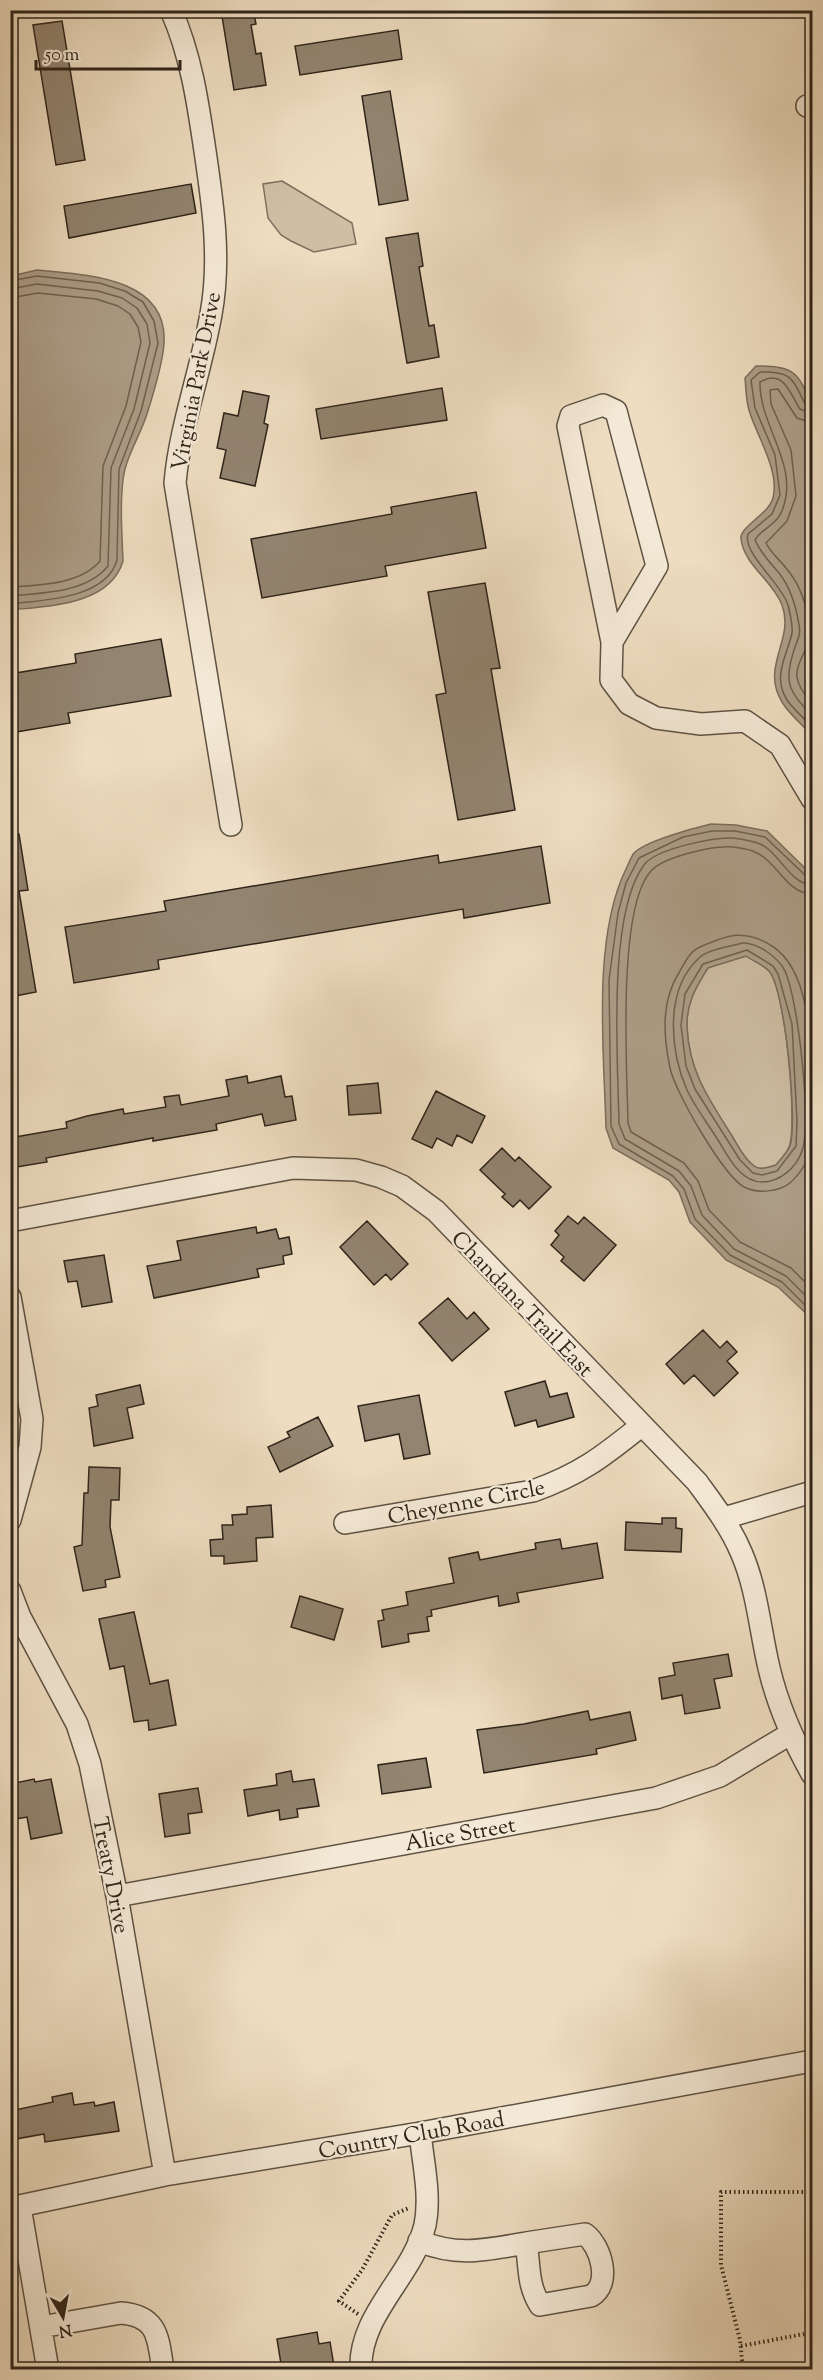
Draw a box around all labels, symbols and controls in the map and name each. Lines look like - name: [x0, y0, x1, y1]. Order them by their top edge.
- scale bar: [36, 33, 180, 71]
- text: 50 m: [44, 43, 80, 69]
- street label: Virginia Park Drive: [165, 289, 231, 474]
- street label: Chandana Trail East: [442, 1225, 600, 1386]
- street label: Cheyenne Circle: [385, 1473, 548, 1535]
- street label: Alice Street: [403, 1810, 519, 1861]
- street label: Treaty Drive: [82, 1815, 136, 1937]
- street label: Country Club Road: [316, 2105, 507, 2169]
- north arrow: [33, 2287, 93, 2347]
- text: N: [57, 2317, 73, 2342]

